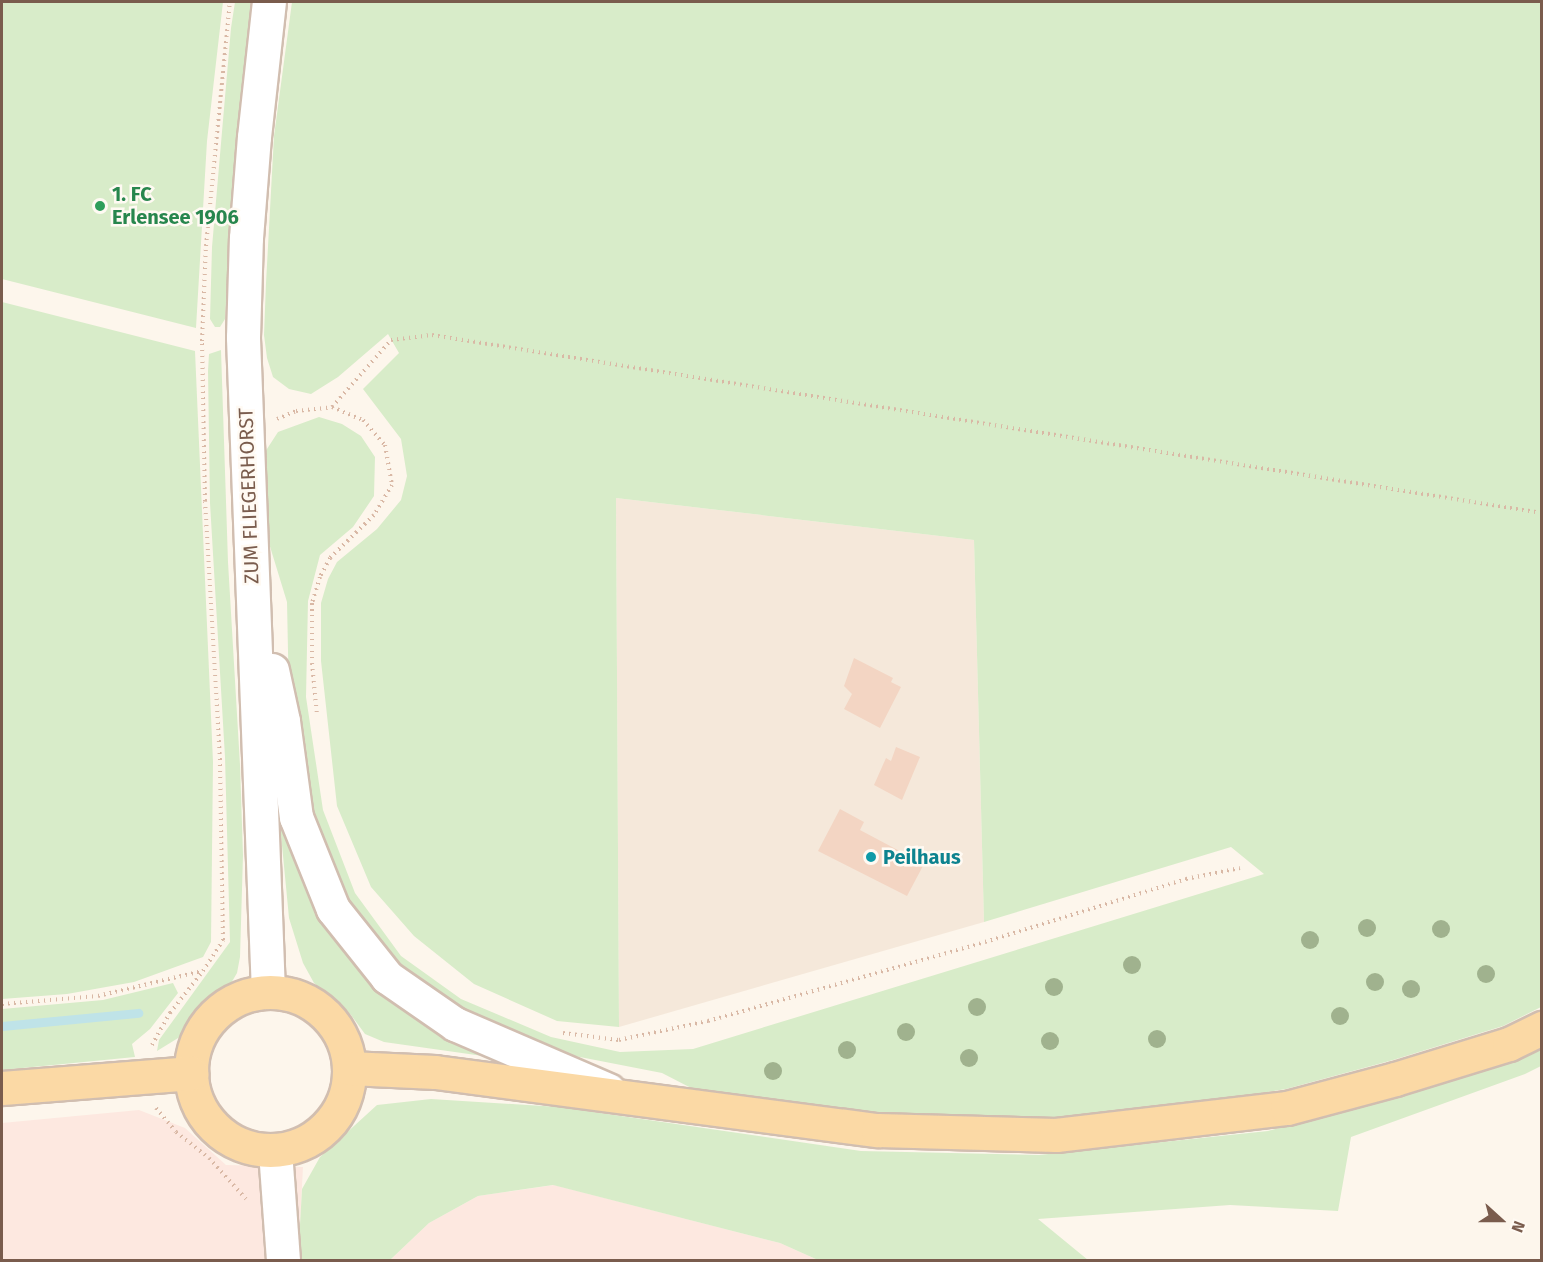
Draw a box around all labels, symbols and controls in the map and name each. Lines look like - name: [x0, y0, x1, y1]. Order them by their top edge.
- place label: 1. FC Erlensee 1906: [112, 183, 239, 230]
- marker: 1. FC Erlensee 1906: [93, 199, 107, 213]
- street label: ZUM FLIEGERHORST: [234, 408, 264, 584]
- place label: Peilhaus: [883, 845, 961, 869]
- marker: Peilhaus: [864, 850, 878, 864]
- north arrow: [1471, 1190, 1531, 1250]
- text: N: [1508, 1218, 1529, 1235]

